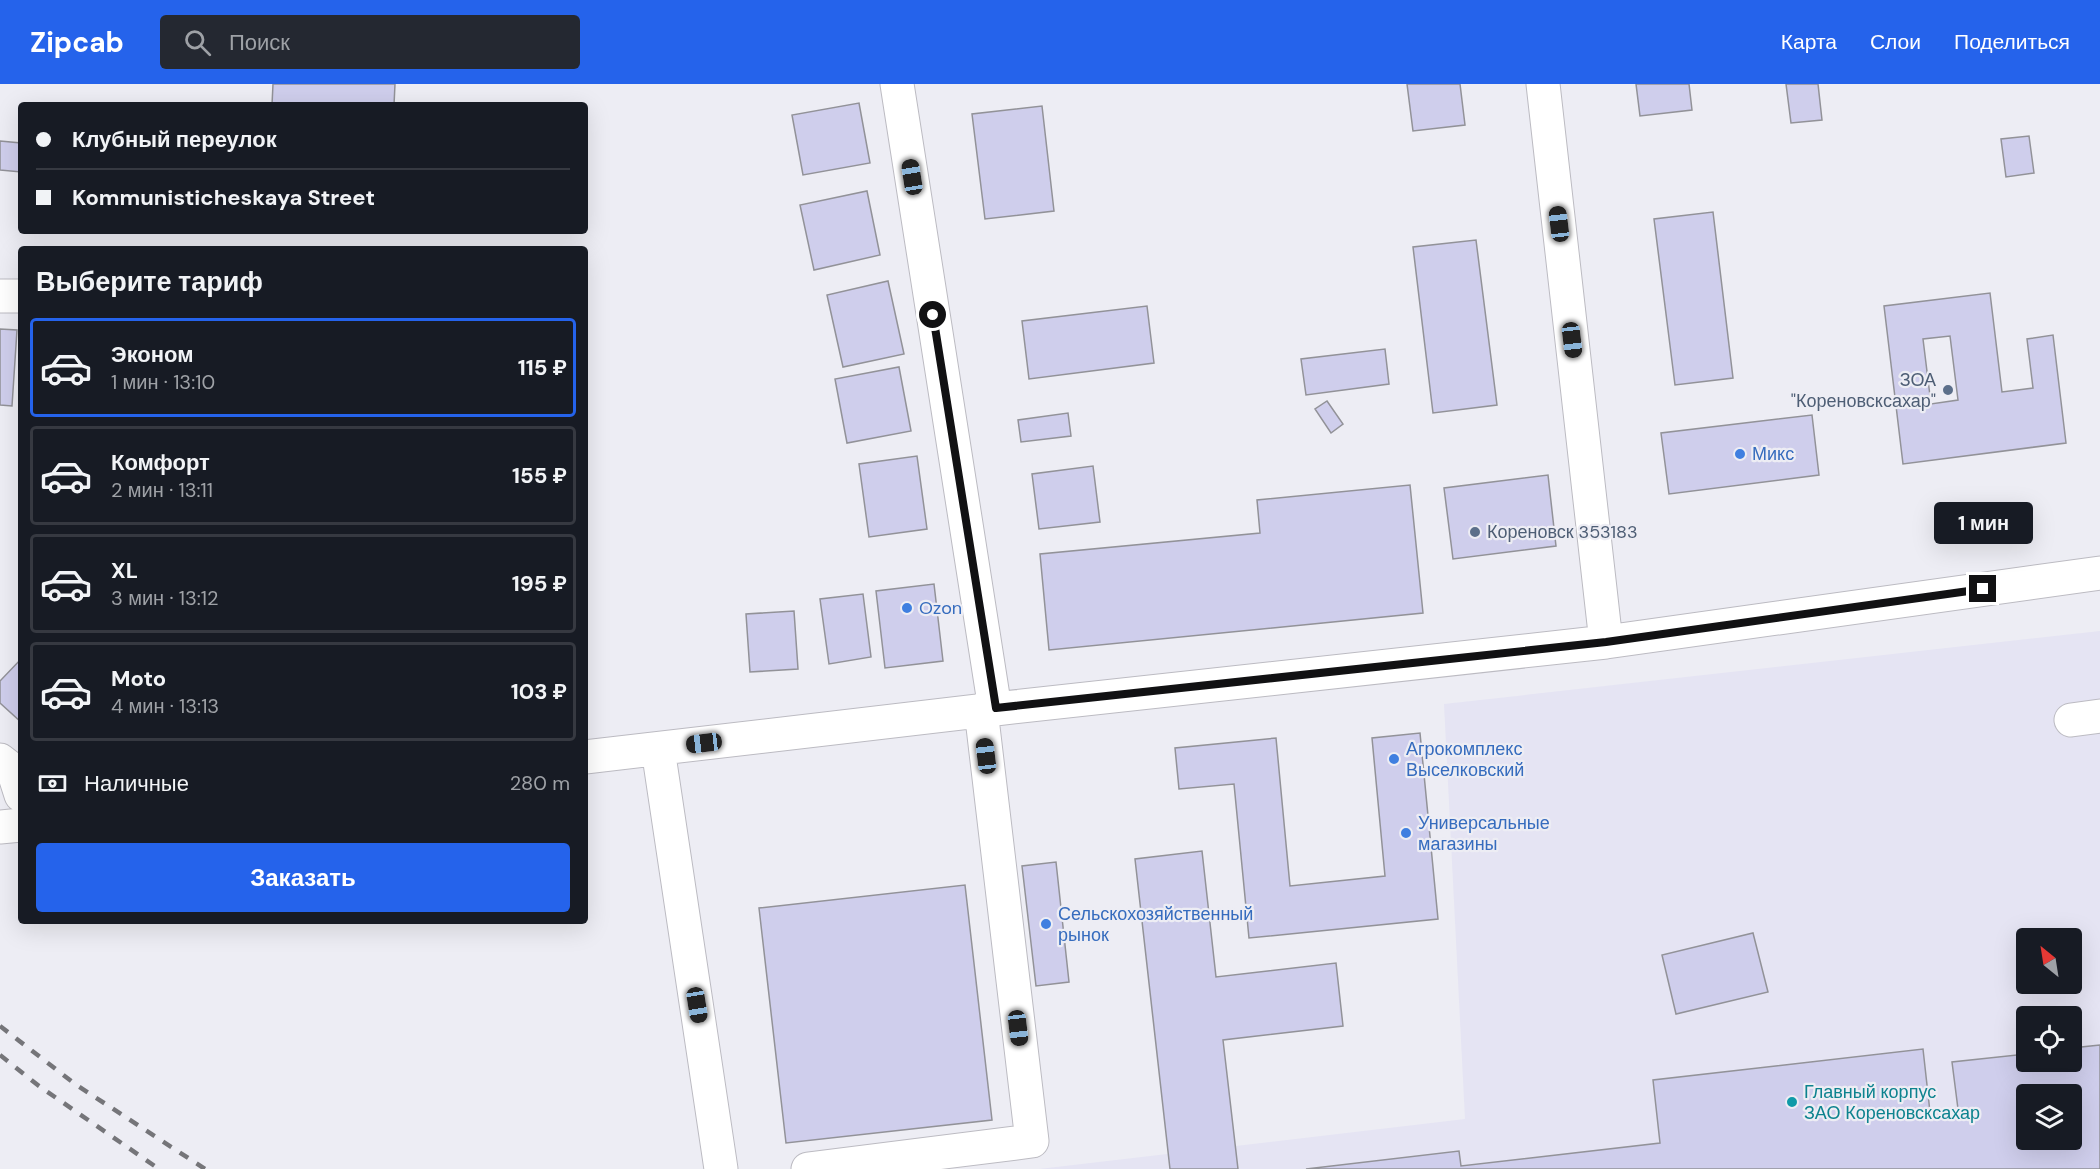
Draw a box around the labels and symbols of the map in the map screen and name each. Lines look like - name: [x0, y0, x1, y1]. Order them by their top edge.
- car: [900, 158, 924, 196]
- car: [1548, 205, 1570, 243]
- route start: [919, 301, 946, 328]
- car: [1561, 321, 1583, 359]
- place label: ЗОА "Кореновсксахар": [1791, 368, 1936, 413]
- marker: ЗОА "Кореновсксахар": [1941, 383, 1955, 397]
- place label: Микс: [1752, 442, 1794, 466]
- marker: Микс: [1733, 447, 1747, 461]
- callout: 1 мин: [1934, 502, 2032, 544]
- place label: Кореновск 353183: [1487, 520, 1638, 544]
- marker: Кореновск 353183: [1468, 525, 1482, 539]
- route end: [1969, 575, 1996, 602]
- place label: Ozon: [919, 596, 962, 620]
- marker: Ozon: [900, 601, 914, 615]
- car: [685, 732, 723, 754]
- car: [975, 737, 997, 775]
- place label: Агрокомплекс Выселковский: [1406, 737, 1524, 782]
- marker: Агрокомплекс Выселковский: [1387, 752, 1401, 766]
- place label: Универсальные магазины: [1418, 811, 1550, 856]
- marker: Универсальные магазины: [1399, 826, 1413, 840]
- place label: Сельскохозяйственный рынок: [1058, 902, 1253, 947]
- marker: Сельскохозяйственный рынок: [1039, 917, 1053, 931]
- north arrow: [2016, 928, 2082, 994]
- car: [685, 986, 709, 1024]
- car: [1007, 1009, 1029, 1047]
- place label: Главный корпус ЗАО Кореновсксахар: [1804, 1080, 1980, 1125]
- marker: Главный корпус ЗАО Кореновсксахар: [1785, 1095, 1799, 1109]

